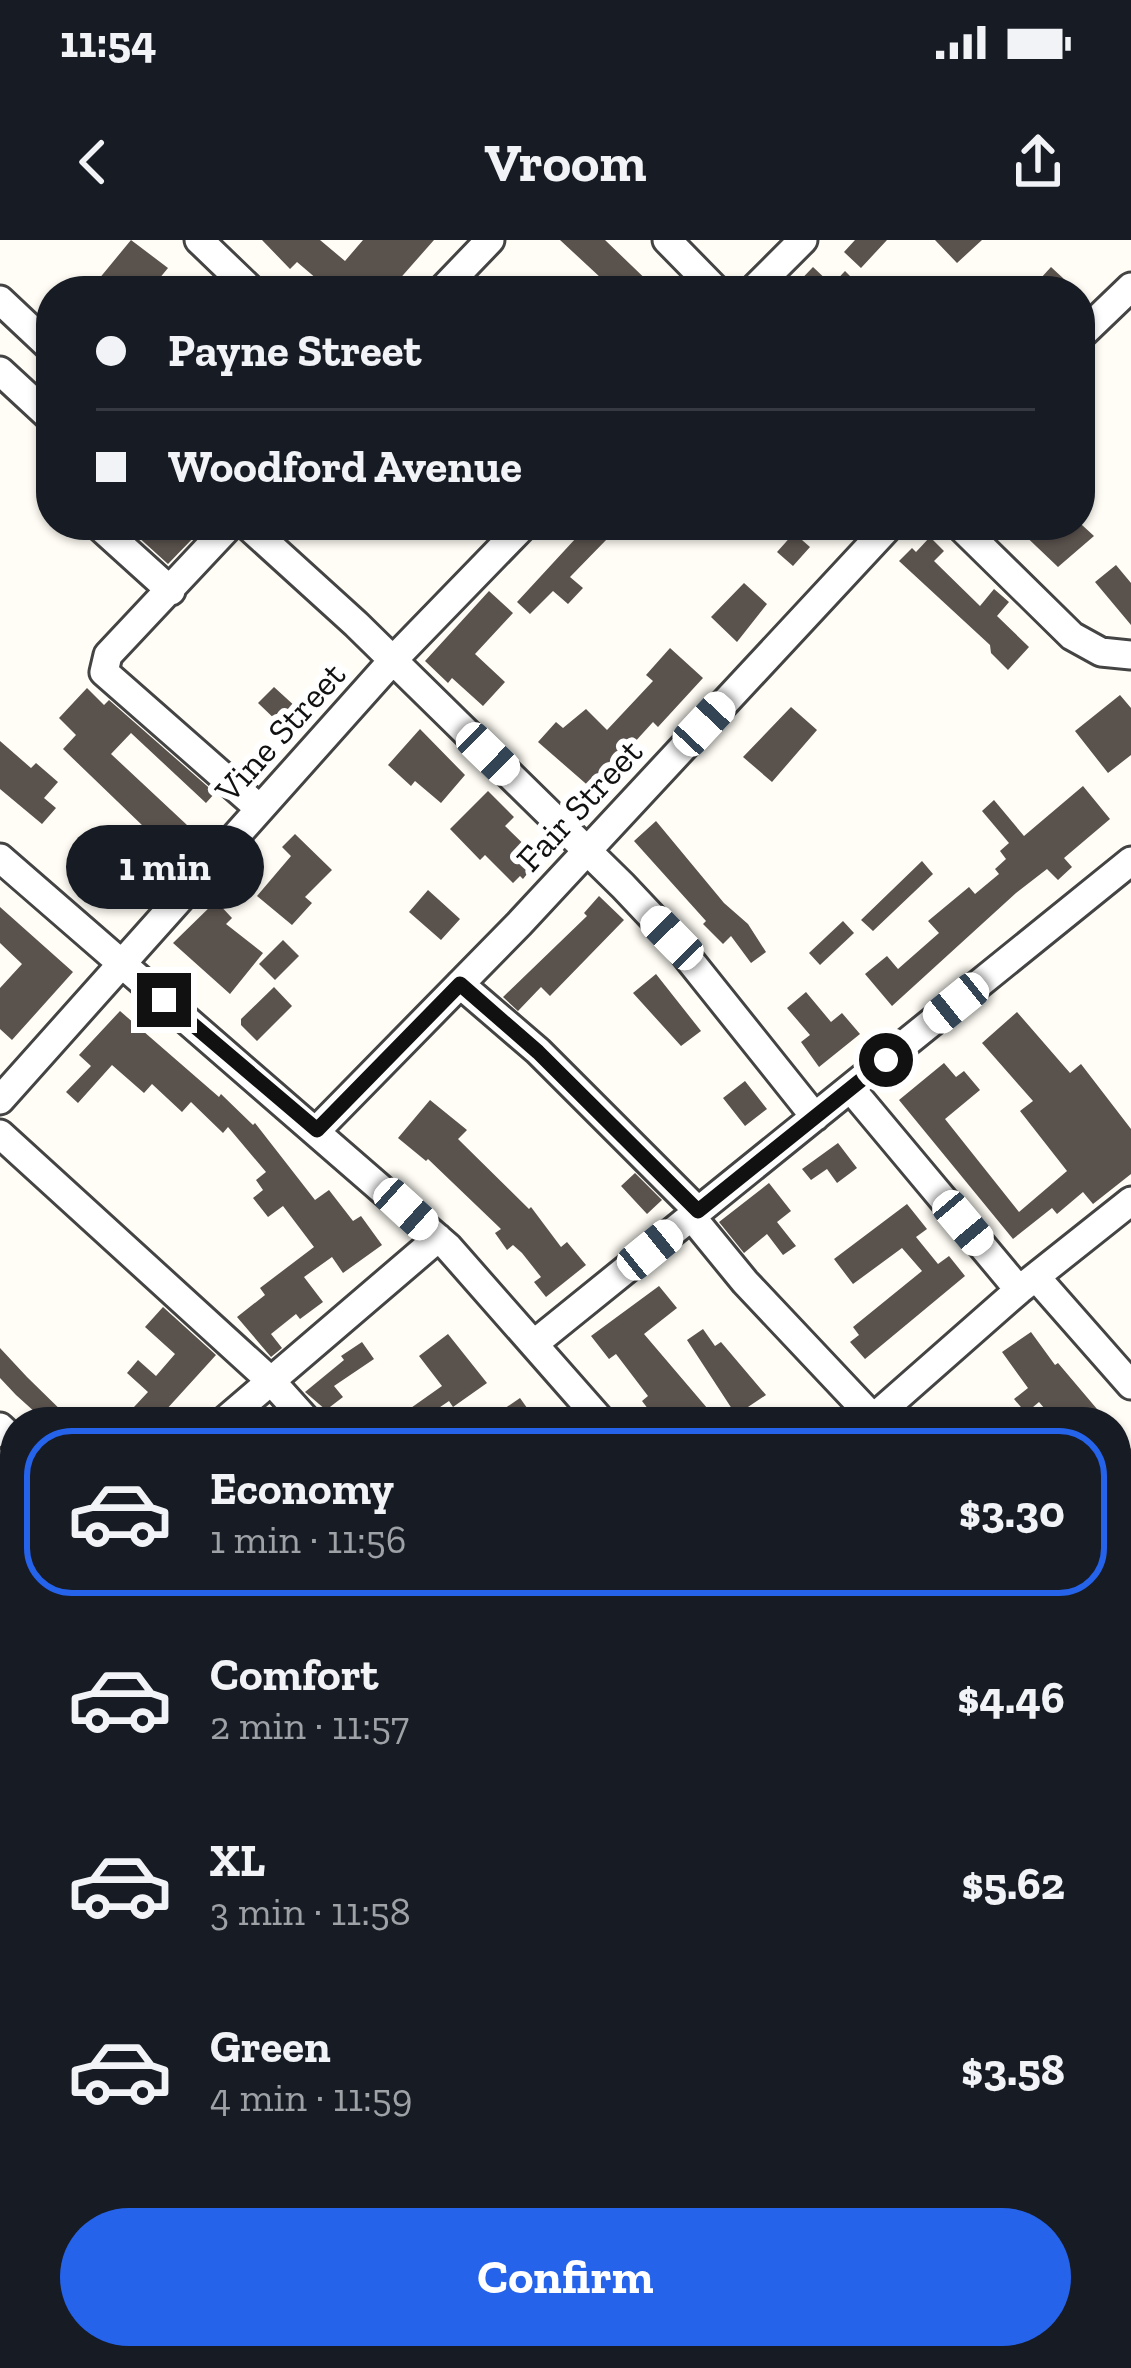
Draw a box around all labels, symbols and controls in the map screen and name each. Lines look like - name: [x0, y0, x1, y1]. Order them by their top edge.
- text: 11:54: [60, 15, 157, 69]
- icon: back: [60, 129, 126, 195]
- icon: share: [1005, 129, 1071, 195]
- text: Vroom: [485, 130, 646, 195]
- text: Payne Street: [168, 324, 421, 378]
- text: Woodford Avenue: [168, 440, 522, 494]
- street label: Vine Street: [205, 653, 354, 812]
- car: [666, 685, 742, 763]
- car: [450, 716, 526, 792]
- street label: Fair Street: [507, 730, 651, 880]
- callout: 1 min: [65, 826, 263, 910]
- text: 1 min: [119, 843, 211, 890]
- car: [634, 900, 710, 976]
- car: [917, 966, 995, 1040]
- route end: [137, 973, 191, 1027]
- route start: [859, 1033, 913, 1087]
- car: [367, 1172, 445, 1246]
- car: [926, 1184, 1000, 1262]
- car: [611, 1213, 689, 1287]
- icon: car: [66, 1458, 174, 1566]
- text: Economy: [210, 1462, 394, 1516]
- text: $3.30: [959, 1485, 1065, 1539]
- text: 1 min · 11:56: [210, 1516, 406, 1563]
- icon: car: [66, 1644, 174, 1752]
- text: Comfort: [210, 1648, 378, 1702]
- text: $4.46: [957, 1671, 1065, 1725]
- text: 2 min · 11:57: [210, 1702, 409, 1749]
- icon: car: [66, 1830, 174, 1938]
- text: XL: [210, 1834, 265, 1888]
- text: $5.62: [961, 1857, 1065, 1911]
- text: 3 min · 11:58: [210, 1888, 411, 1935]
- icon: car: [66, 2016, 174, 2124]
- text: Green: [210, 2020, 331, 2074]
- text: $3.58: [961, 2043, 1065, 2097]
- text: 4 min · 11:59: [210, 2074, 413, 2121]
- button: Confirm: [60, 2208, 1071, 2346]

